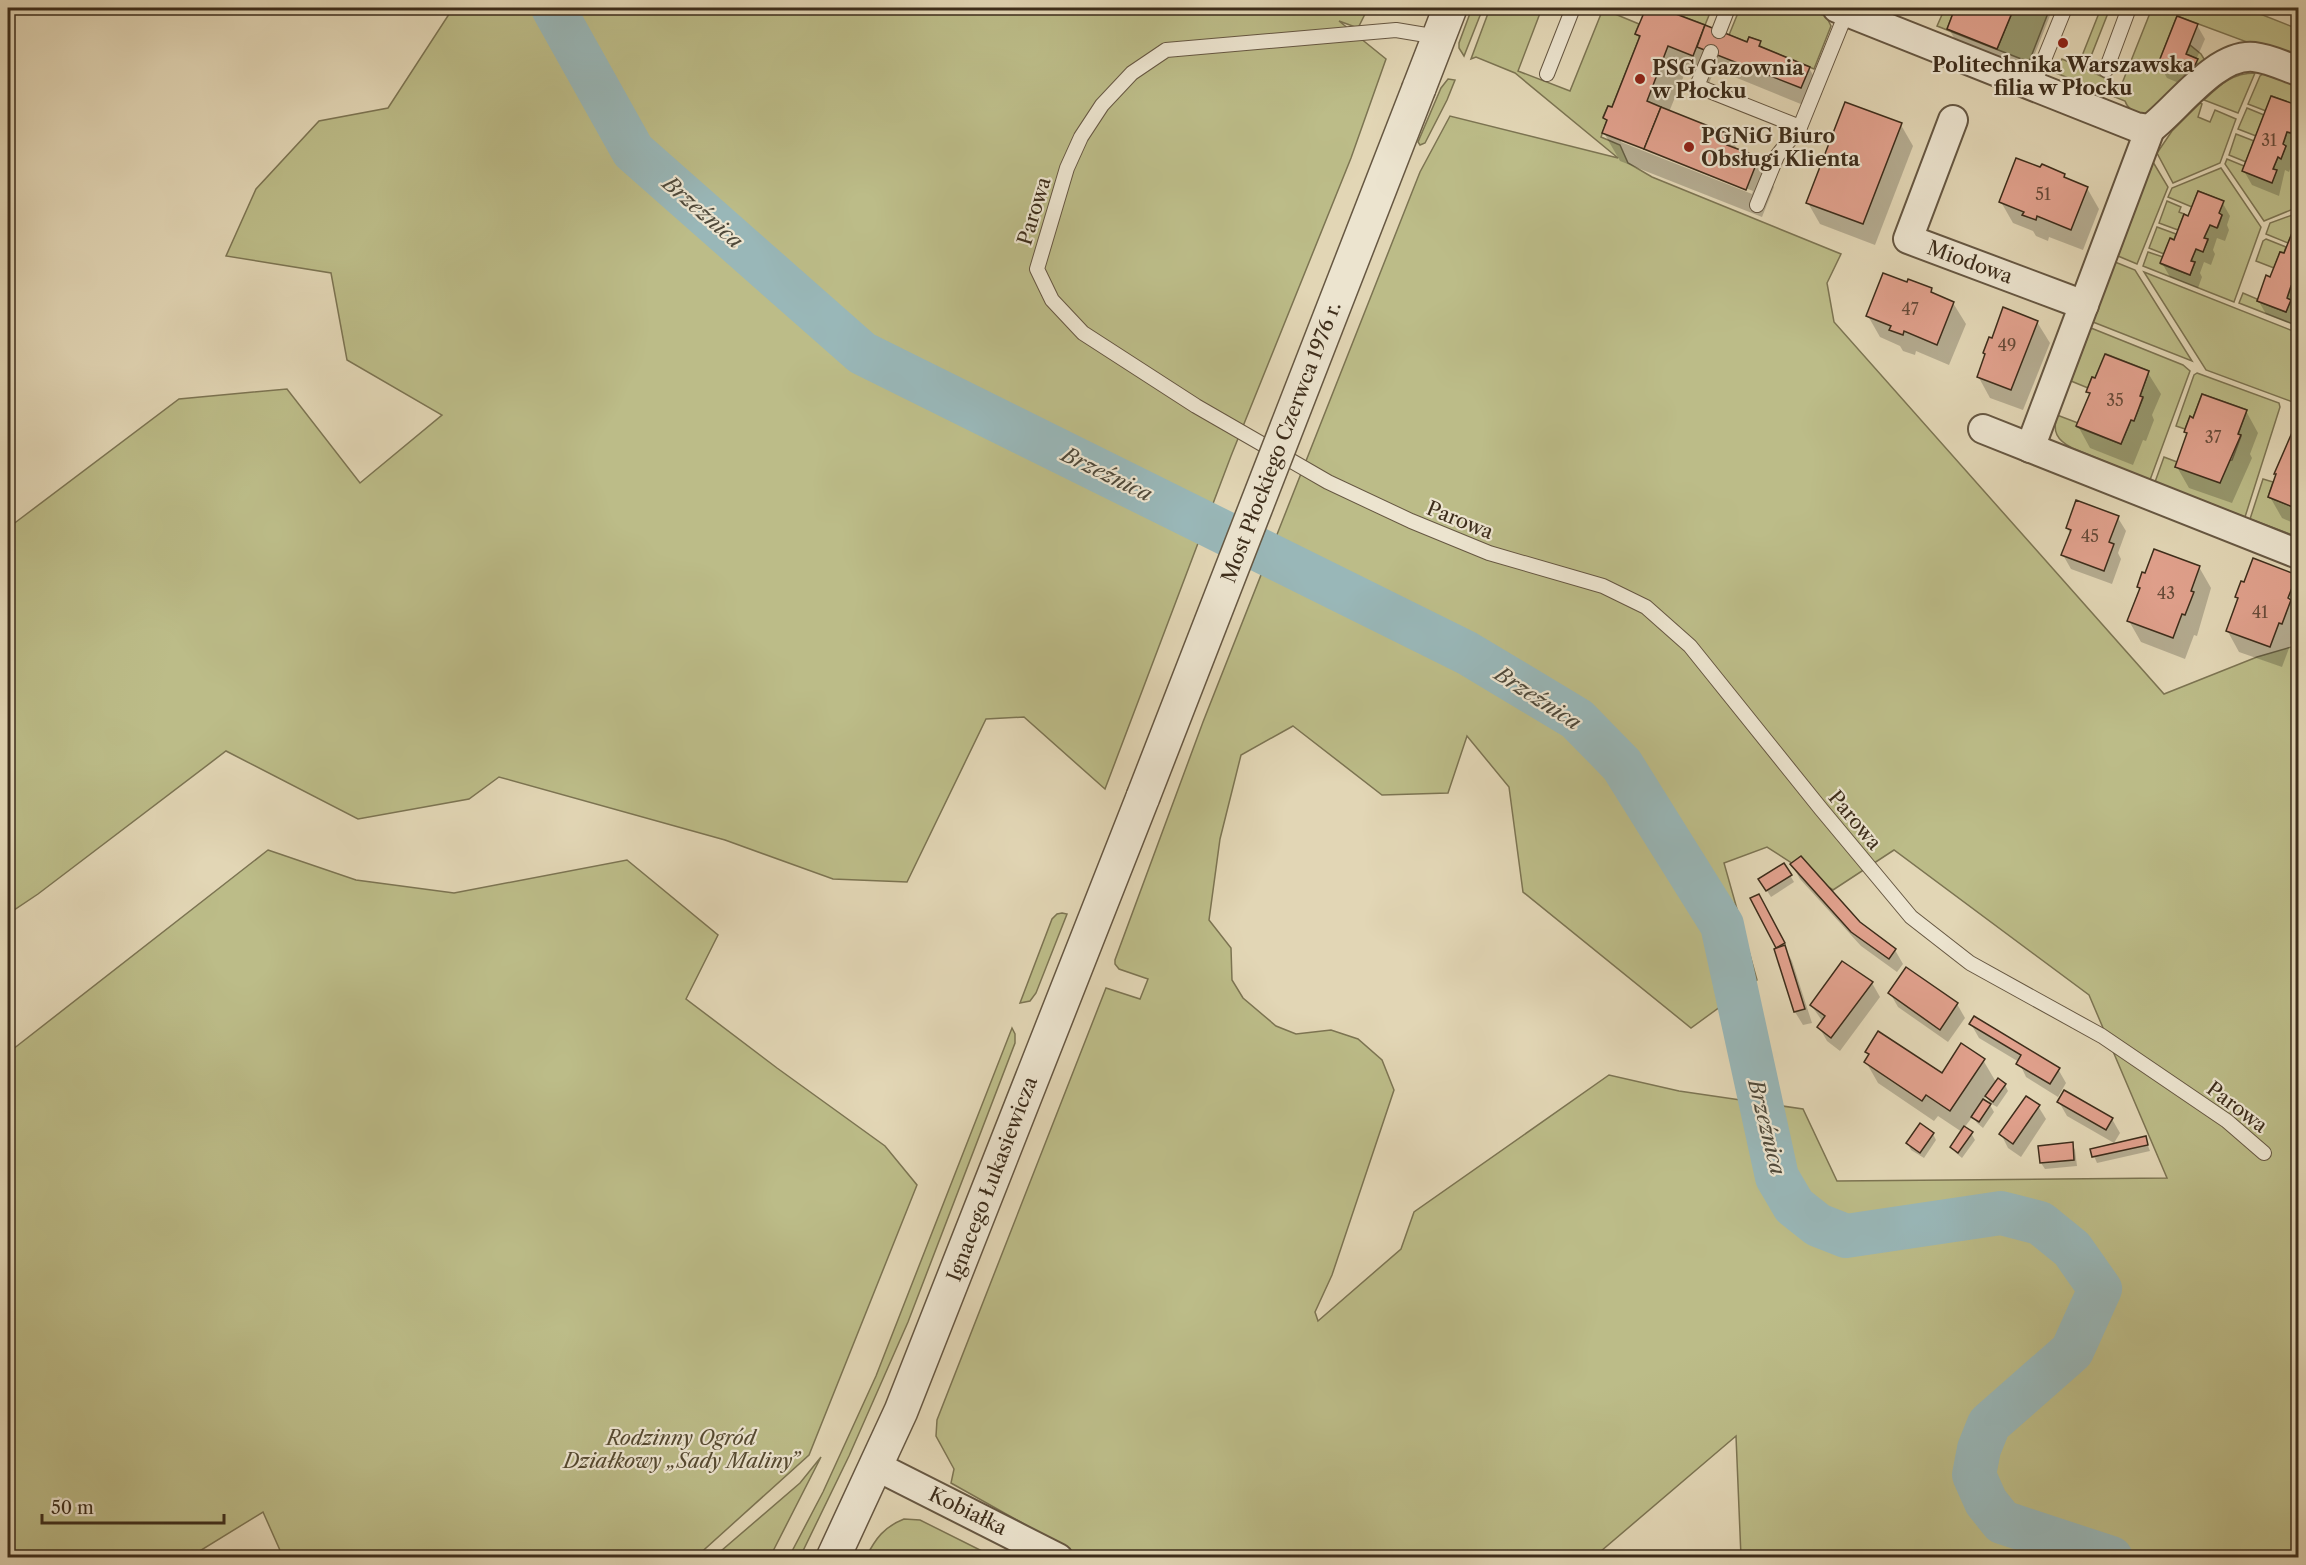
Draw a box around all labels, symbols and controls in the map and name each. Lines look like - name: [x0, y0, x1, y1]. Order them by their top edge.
- marker: Politechnika Warszawska filia w Płocku: [2056, 36, 2070, 50]
- place label: Politechnika Warszawska filia w Płocku: [1932, 53, 2194, 100]
- place label: PSG Gazownia w Płocku: [1651, 56, 1804, 103]
- marker: PSG Gazownia w Płocku: [1633, 72, 1647, 86]
- place label: PGNiG Biuro Obsługi Klienta: [1701, 124, 1860, 171]
- house number: 31: [2261, 130, 2277, 150]
- marker: PGNiG Biuro Obsługi Klienta: [1682, 140, 1696, 154]
- water label: Brzeźnica: [657, 169, 748, 254]
- street label: Parowa: [1012, 174, 1056, 248]
- house number: 51: [2035, 184, 2051, 204]
- street label: Miodowa: [1924, 236, 2016, 289]
- street label: Most Płockiego Czerwca 1976 r.: [1216, 298, 1346, 586]
- house number: 47: [1901, 299, 1919, 319]
- house number: 49: [1998, 335, 2016, 355]
- house number: 35: [2106, 390, 2124, 410]
- house number: 37: [2205, 427, 2221, 447]
- water label: Brzeźnica: [1056, 441, 1157, 507]
- street label: Parowa: [1423, 496, 1497, 544]
- house number: 45: [2081, 526, 2099, 546]
- house number: 43: [2157, 583, 2175, 603]
- house number: 41: [2252, 602, 2268, 622]
- water label: Brzeźnica: [1489, 660, 1586, 735]
- street label: Parowa: [1823, 786, 1887, 855]
- street label: Ignacego Łukasiewicza: [942, 1073, 1042, 1285]
- water label: Brzeźnica: [1743, 1075, 1791, 1178]
- street label: Parowa: [2202, 1076, 2272, 1138]
- park label: Rodzinny Ogród Działkowy „Sady Maliny”: [561, 1426, 802, 1473]
- street label: Kobiałka: [925, 1482, 1011, 1540]
- scale bar: [42, 1487, 224, 1525]
- text: 50 m: [51, 1497, 94, 1519]

